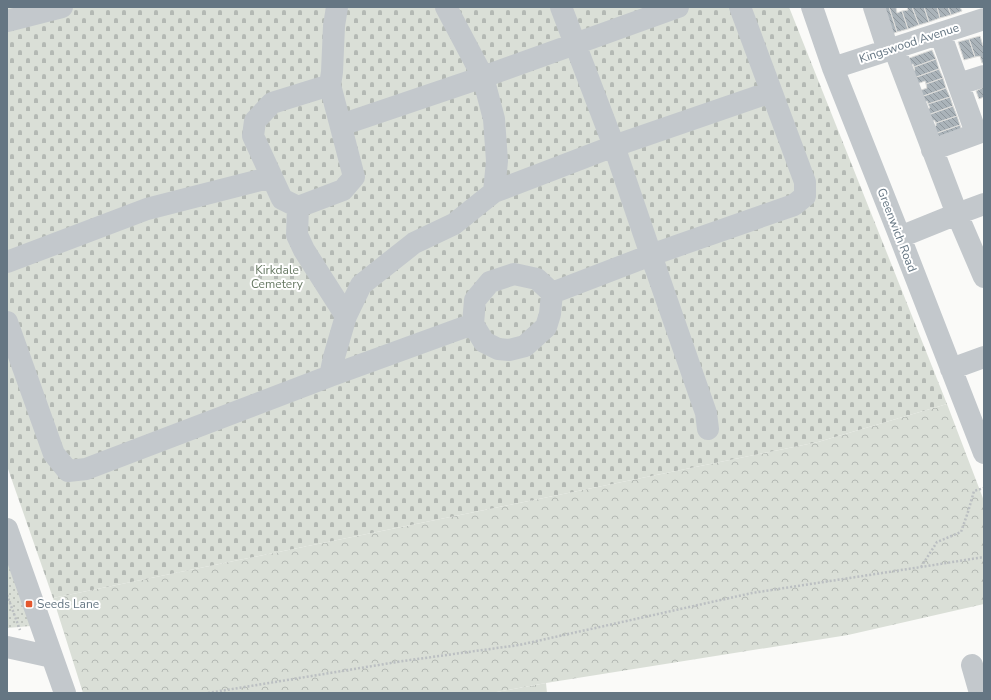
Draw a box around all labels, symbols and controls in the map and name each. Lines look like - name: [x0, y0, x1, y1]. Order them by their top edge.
- street label: Kingswood Avenue: [857, 19, 961, 67]
- street label: Greenwich Road: [874, 186, 920, 274]
- park label: Kirkdale Cemetery: [251, 262, 304, 292]
- place label: Seeds Lane: [37, 596, 99, 612]
- marker: Seeds Lane: [24, 599, 34, 609]

